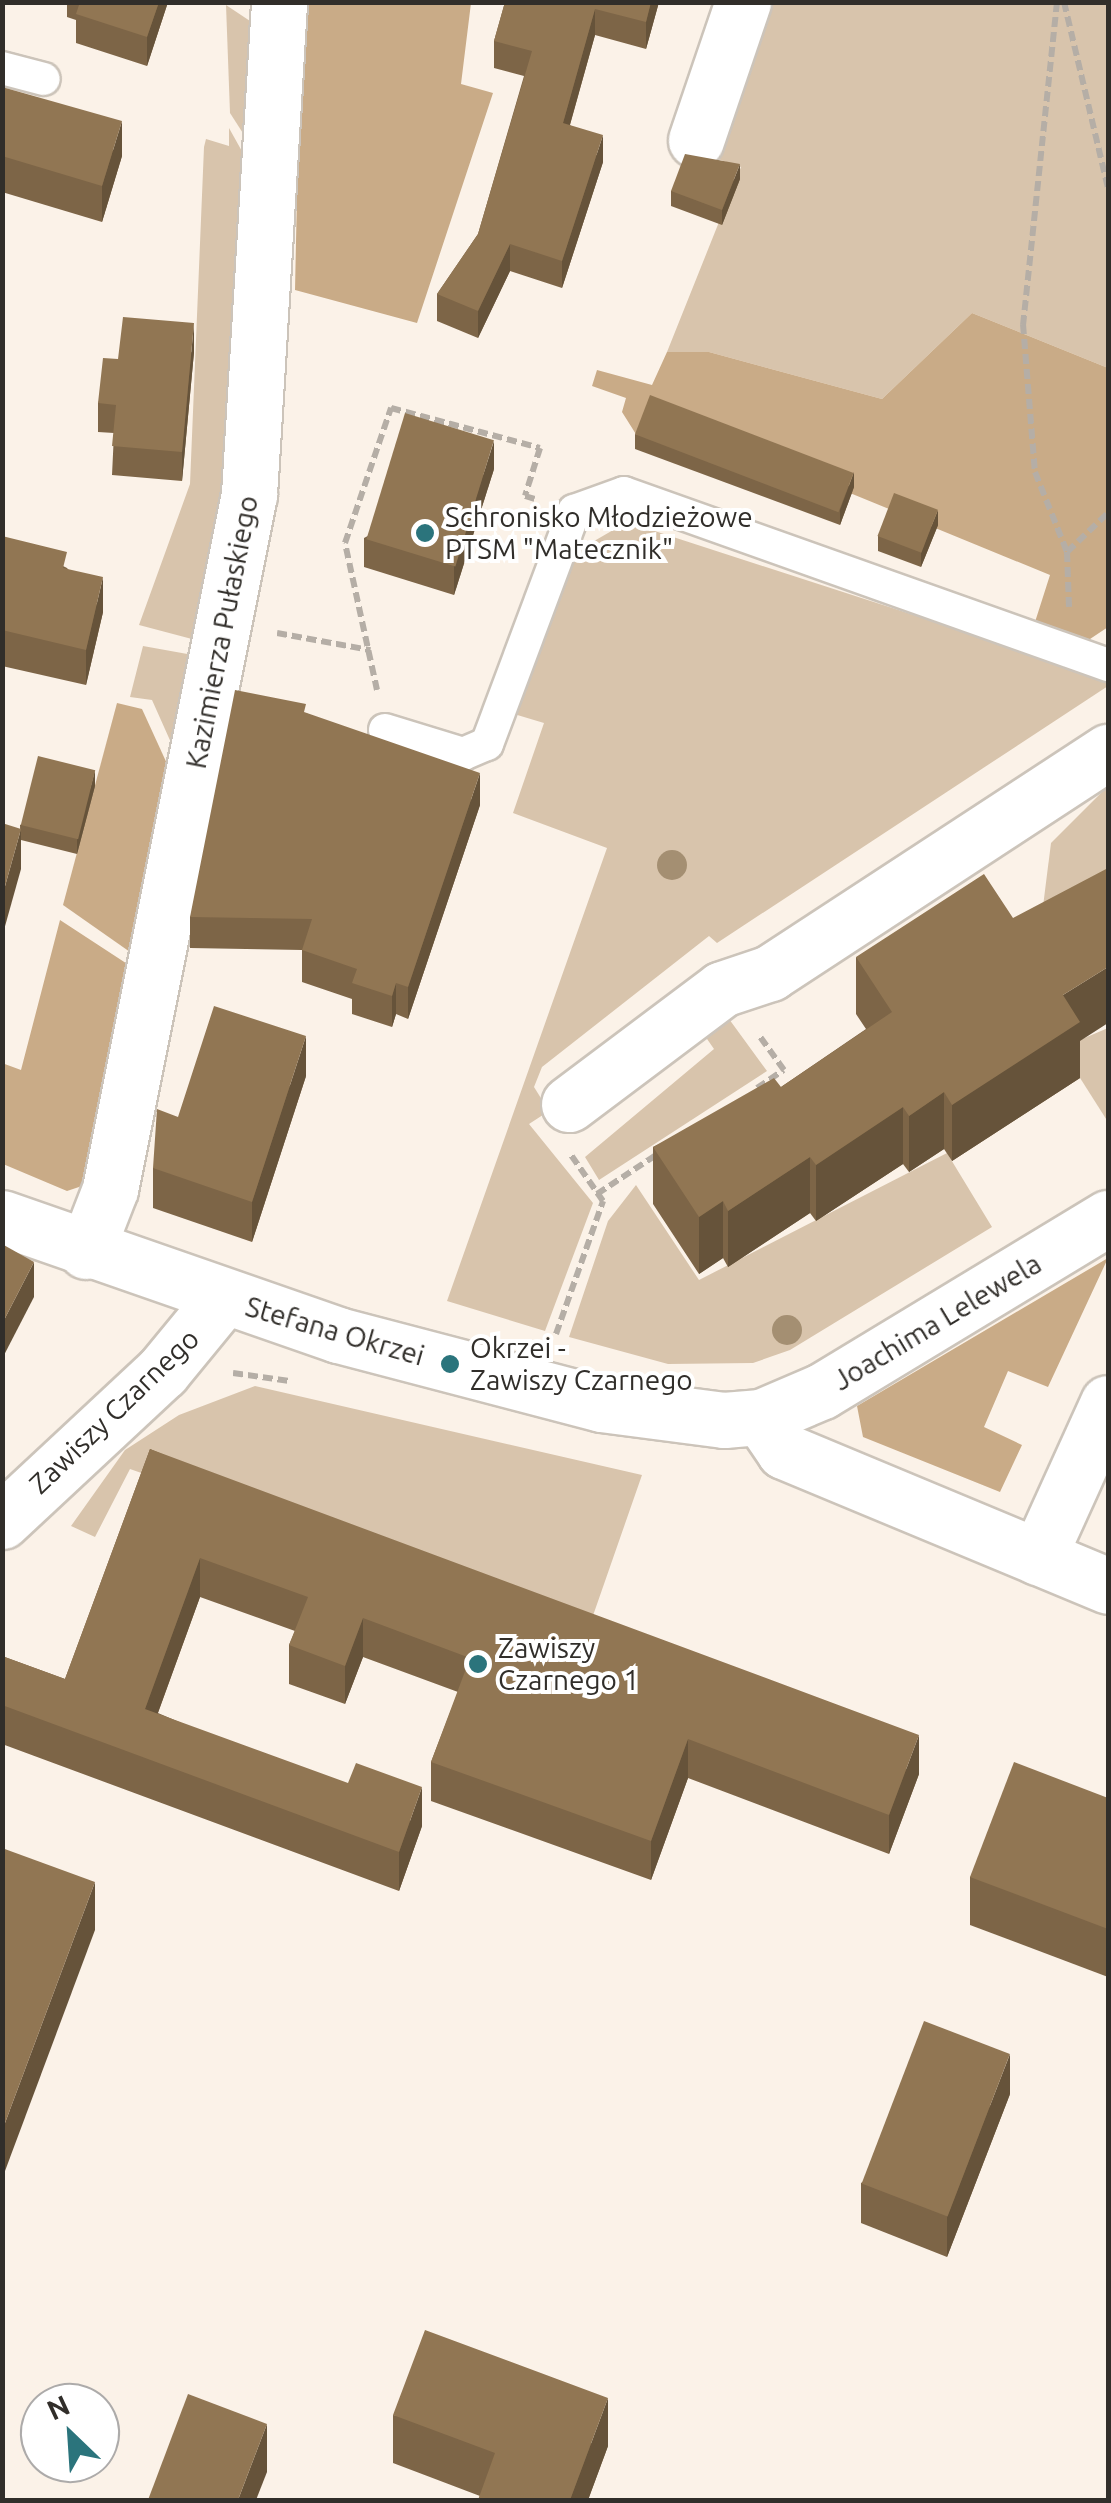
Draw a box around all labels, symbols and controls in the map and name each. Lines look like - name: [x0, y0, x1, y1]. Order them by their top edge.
- street label: Kazimierza Pułaskiego: [179, 493, 265, 771]
- place label: Schronisko Młodzieżowe PTSM "Matecznik": [445, 500, 753, 566]
- marker: Schronisko Młodzieżowe PTSM "Matecznik": [414, 522, 436, 544]
- street label: Joachima Lelewela: [827, 1247, 1047, 1397]
- street label: Stefana Okrzei: [242, 1289, 428, 1373]
- street label: Zawiszy Czarnego: [22, 1322, 206, 1500]
- place label: Okrzei - Zawiszy Czarnego: [470, 1331, 693, 1397]
- marker: Okrzei - Zawiszy Czarnego: [439, 1353, 461, 1375]
- place label: Zawiszy Czarnego 1: [498, 1631, 639, 1697]
- marker: Zawiszy Czarnego 1: [467, 1653, 489, 1675]
- north arrow: [20, 2383, 120, 2483]
- text: N: [42, 2389, 74, 2426]

